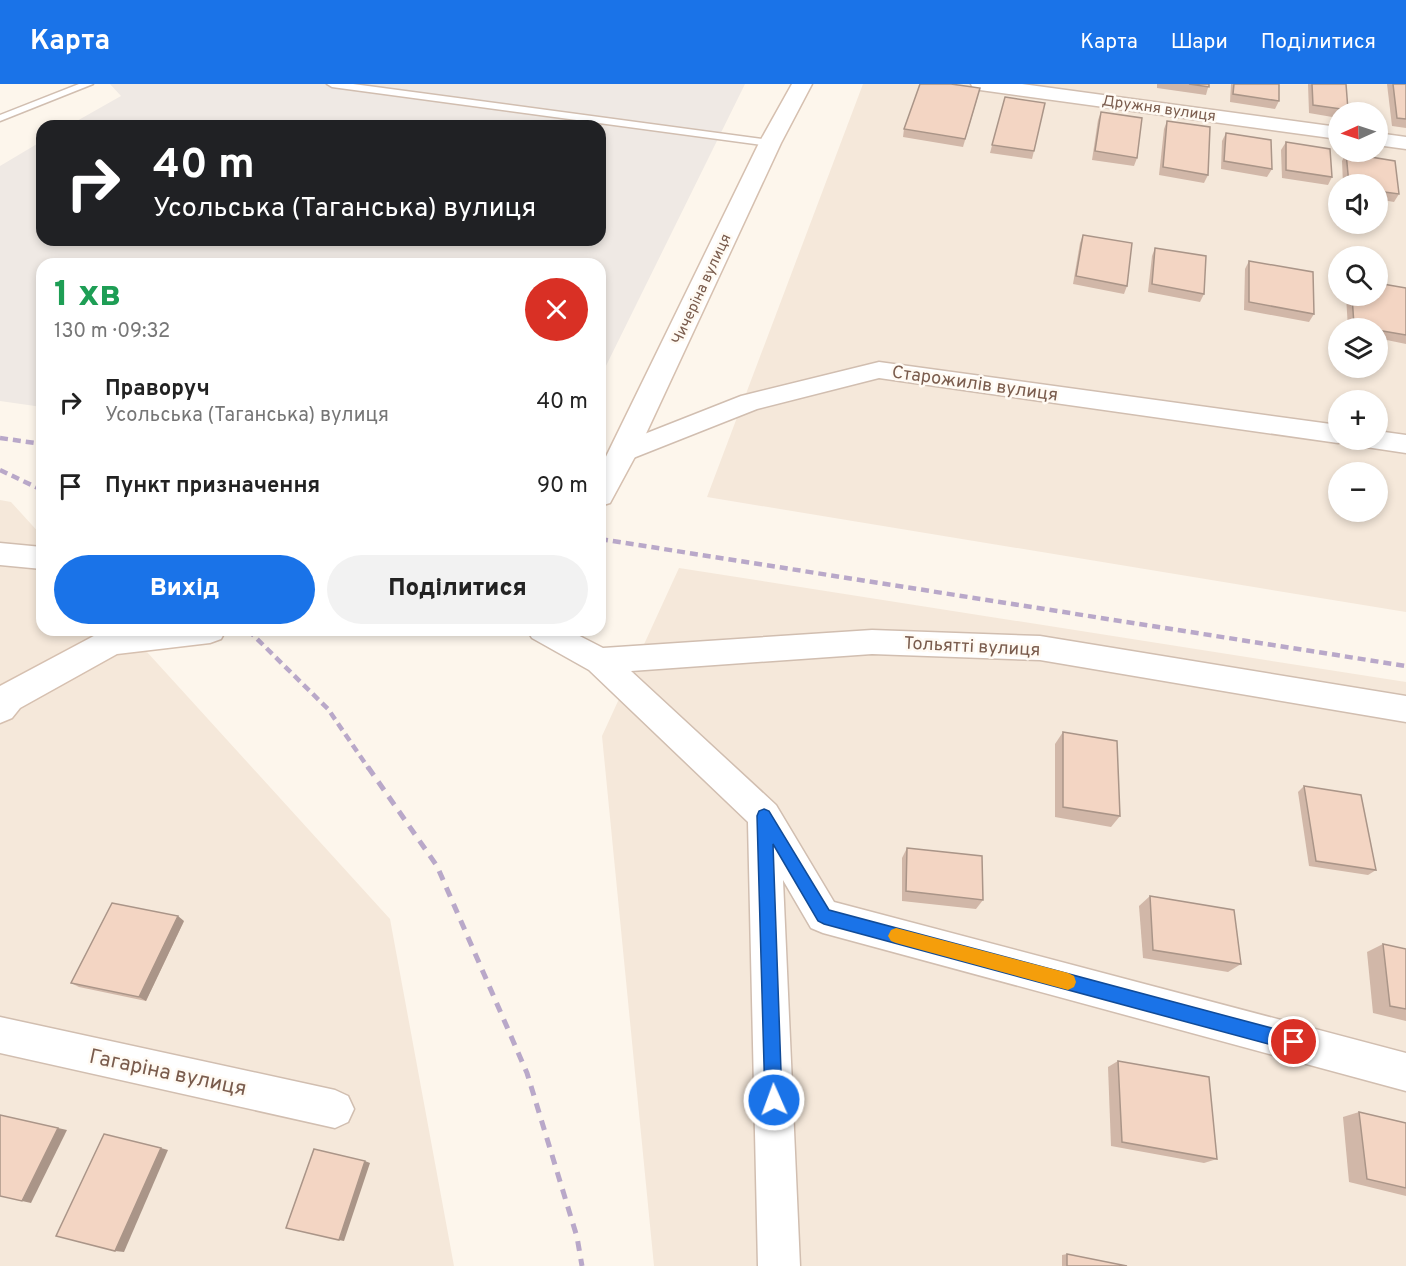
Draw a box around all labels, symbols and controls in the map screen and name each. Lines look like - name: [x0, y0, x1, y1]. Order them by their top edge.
- text: Карта: [30, 24, 110, 60]
- text: Карта: [1080, 29, 1138, 56]
- text: Шари: [1171, 29, 1228, 56]
- text: Поділитися: [1261, 29, 1376, 56]
- street label: Дружня вулиця: [1101, 92, 1217, 127]
- north arrow: [1328, 102, 1388, 162]
- map controls: [1328, 102, 1388, 522]
- text: 40 m: [153, 140, 255, 193]
- icon: right: [54, 144, 132, 222]
- button: sound: [1328, 174, 1388, 234]
- text: Усольська (Таганська) вулиця: [153, 192, 536, 226]
- street label: Чичеріна вулиця: [668, 231, 736, 348]
- button: search: [1328, 246, 1388, 306]
- text: 1 хв: [54, 273, 121, 319]
- button: close: [525, 278, 588, 341]
- button: layers: [1328, 318, 1388, 378]
- text: 130 m · 09:32: [54, 319, 170, 345]
- street label: Старожилів вулиця: [890, 361, 1059, 408]
- text: Праворуч: [105, 376, 210, 403]
- icon: right: [54, 386, 87, 419]
- text: 40 m: [536, 389, 588, 416]
- button: +: [1328, 390, 1388, 450]
- text: Усольська (Таганська) вулиця: [105, 403, 389, 429]
- button: −: [1328, 462, 1388, 522]
- icon: arrive: [54, 470, 87, 503]
- text: Пункт призначення: [105, 473, 320, 500]
- text: 90 m: [537, 473, 588, 500]
- button: Вихід: [54, 555, 315, 624]
- button: Поділитися: [327, 555, 588, 624]
- street label: Тольятті вулиця: [903, 632, 1041, 663]
- pin: [1268, 1016, 1319, 1067]
- icon: arrive: [1277, 1025, 1310, 1058]
- street label: Гагаріна вулиця: [87, 1044, 249, 1103]
- position arrow: [742, 1068, 806, 1132]

